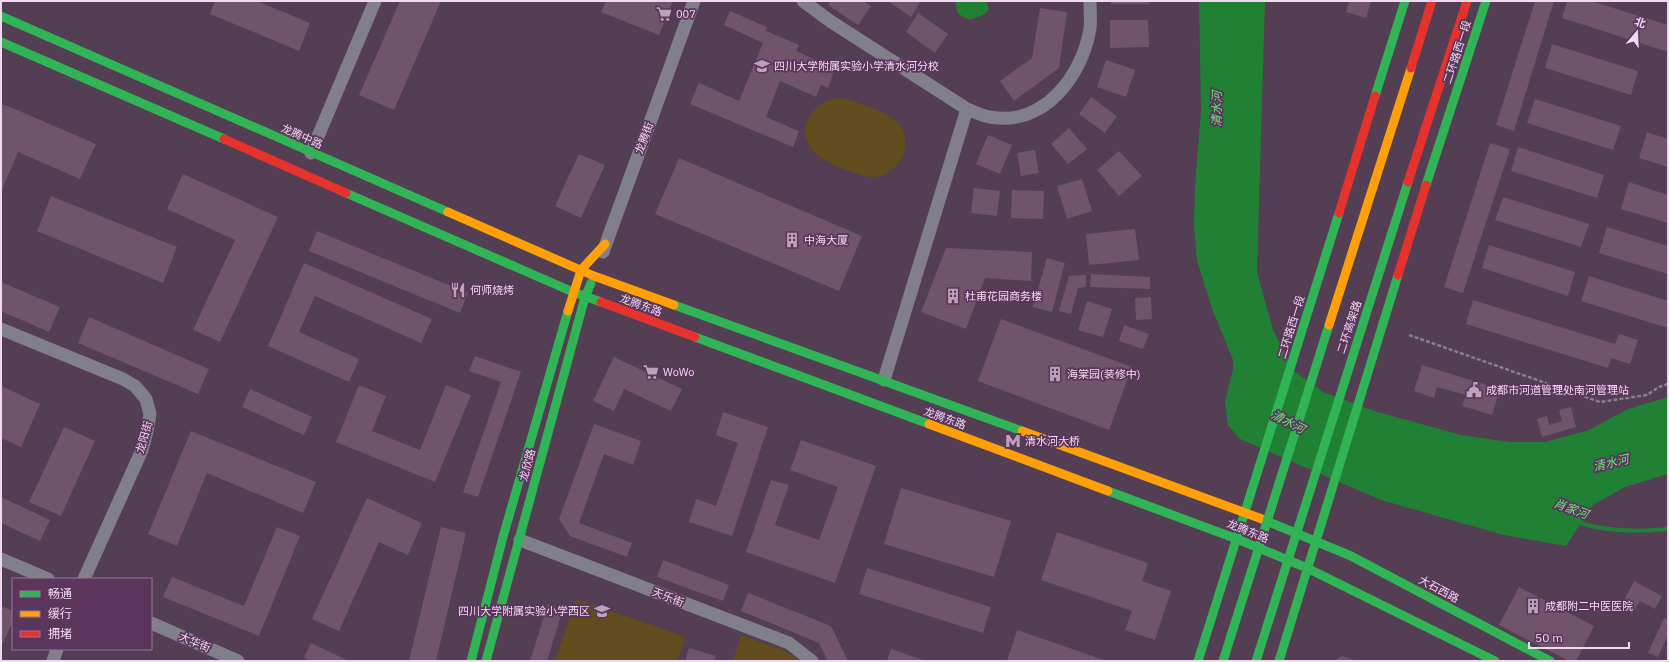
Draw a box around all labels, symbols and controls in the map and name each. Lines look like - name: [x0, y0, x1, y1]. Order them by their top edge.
- supermarket icon: 007: [655, 5, 673, 23]
- place label: 007: [676, 7, 696, 21]
- north arrow: [1617, 12, 1657, 52]
- text: 北: [1633, 14, 1648, 31]
- street label: 二环路西一段: [1440, 18, 1474, 86]
- school or university icon: 四川大学附属实验小学清水河分校: [753, 57, 771, 75]
- place label: 四川大学附属实验小学清水河分校: [774, 59, 939, 73]
- water label: 清水河: [1209, 89, 1224, 127]
- street label: 龙腾街: [632, 120, 656, 156]
- street label: 龙腾中路: [279, 121, 325, 151]
- building icon: 中海大厦: [783, 231, 801, 249]
- place label: 中海大厦: [804, 233, 848, 247]
- restaurant icon: 何师烧烤: [449, 281, 467, 299]
- place label: 何师烧烤: [470, 283, 514, 297]
- building icon: 杜甫花园商务楼: [944, 287, 962, 305]
- place label: 杜甫花园商务楼: [965, 289, 1042, 303]
- street label: 龙腾东路: [618, 291, 664, 319]
- street label: 二环路西一段: [1275, 293, 1307, 361]
- street label: 二环高架路: [1334, 299, 1364, 355]
- supermarket icon: WoWo: [642, 363, 660, 381]
- place label: WoWo: [663, 365, 694, 379]
- building icon: 海棠园(装修中): [1046, 365, 1064, 383]
- place label: 海棠园(装修中): [1067, 367, 1140, 381]
- public building icon: 成都市河道管理处南河管理站: [1465, 381, 1483, 399]
- place label: 成都市河道管理处南河管理站: [1486, 383, 1629, 397]
- street label: 龙腾东路: [922, 404, 968, 432]
- water label: 清水河: [1269, 407, 1309, 437]
- street label: 龙阳街: [133, 419, 155, 455]
- metro station icon: 清水河大桥: [1004, 432, 1022, 450]
- place label: 清水河大桥: [1025, 434, 1080, 448]
- street label: 龙欣路: [516, 447, 538, 483]
- water label: 清水河: [1592, 451, 1632, 474]
- water label: 肖家河: [1552, 495, 1593, 522]
- street label: 龙腾东路: [1225, 516, 1271, 546]
- street label: 大石西路: [1416, 572, 1462, 606]
- legend: [12, 578, 152, 650]
- street label: 天乐街: [650, 585, 686, 609]
- text: 畅通: [48, 586, 72, 601]
- building icon: 成都附二中医医院: [1524, 597, 1542, 615]
- place label: 成都附二中医医院: [1545, 599, 1633, 613]
- school or university icon: 四川大学附属实验小学西区: [593, 602, 611, 620]
- place label: 四川大学附属实验小学西区: [458, 604, 590, 618]
- text: 缓行: [48, 606, 72, 621]
- scale bar: [1529, 624, 1629, 650]
- text: 拥堵: [48, 626, 72, 641]
- street label: 大华街: [177, 629, 213, 655]
- text: 50 m: [1535, 630, 1563, 645]

